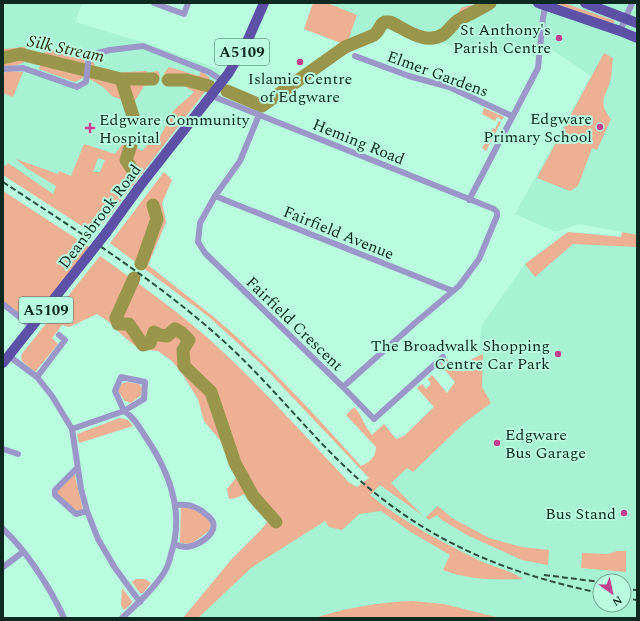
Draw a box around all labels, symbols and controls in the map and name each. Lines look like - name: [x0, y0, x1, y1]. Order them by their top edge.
- place label: St Anthony's Parish Centre: [453, 18, 551, 60]
- water label: Silk Stream: [25, 28, 107, 70]
- marker: St Anthony's Parish Centre: [554, 33, 564, 43]
- road number: A5109: [215, 39, 269, 65]
- street label: Elmer Gardens: [384, 44, 492, 103]
- marker: Islamic Centre of Edgware: [295, 57, 305, 67]
- place label: Islamic Centre of Edgware: [248, 67, 352, 109]
- place label: Edgware Primary School: [483, 107, 592, 149]
- place label: Edgware Community Hospital: [99, 108, 251, 150]
- street label: Heming Road: [309, 113, 408, 171]
- marker: Edgware Community Hospital: [84, 122, 96, 134]
- marker: Edgware Primary School: [595, 122, 605, 132]
- street label: Deansbrook Road: [52, 159, 147, 274]
- street label: Fairfield Avenue: [280, 200, 398, 266]
- street label: Fairfield Crescent: [240, 271, 349, 377]
- road number: A5109: [19, 297, 73, 323]
- place label: The Broadwalk Shopping Centre Car Park: [371, 334, 550, 376]
- marker: The Broadwalk Shopping Centre Car Park: [553, 349, 563, 359]
- place label: Edgware Bus Garage: [505, 423, 586, 465]
- marker: Edgware Bus Garage: [492, 438, 502, 448]
- place label: Bus Stand: [545, 502, 616, 526]
- marker: Bus Stand: [619, 508, 629, 518]
- north arrow: [592, 573, 632, 613]
- text: N: [609, 591, 626, 611]

